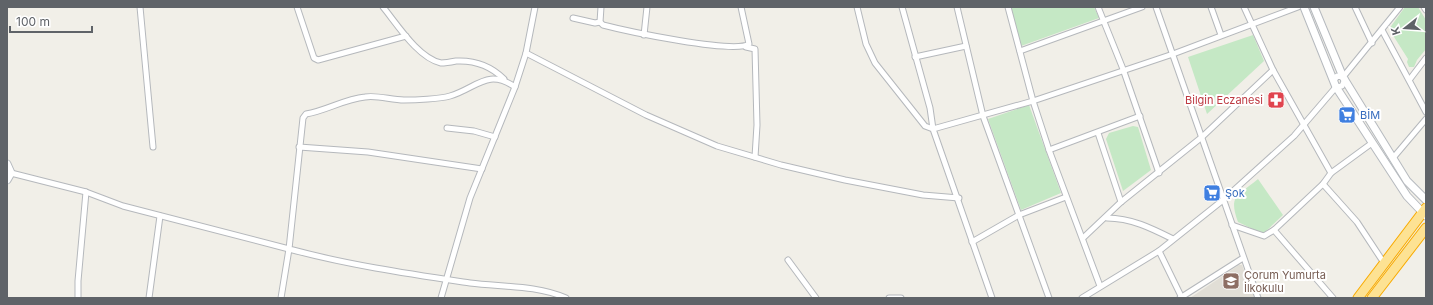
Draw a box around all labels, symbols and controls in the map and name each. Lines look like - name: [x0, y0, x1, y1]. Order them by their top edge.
- scale bar: [10, 8, 92, 34]
- north arrow: [1385, 8, 1425, 48]
- text: 100 m: [16, 14, 50, 29]
- text: K: [1388, 25, 1403, 37]
- pharmacy icon: Bilgin Eczanesi: [1266, 90, 1286, 110]
- place label: Bilgin Eczanesi: [1185, 93, 1263, 107]
- supermarket icon: BİM: [1337, 105, 1357, 125]
- place label: BİM: [1360, 108, 1380, 122]
- supermarket icon: Şok: [1202, 183, 1222, 203]
- place label: Şok: [1225, 186, 1245, 200]
- place label: Çorum Yumurta İlkokulu: [1244, 268, 1326, 295]
- school or university icon: Çorum Yumurta İlkokulu: [1221, 271, 1241, 291]

